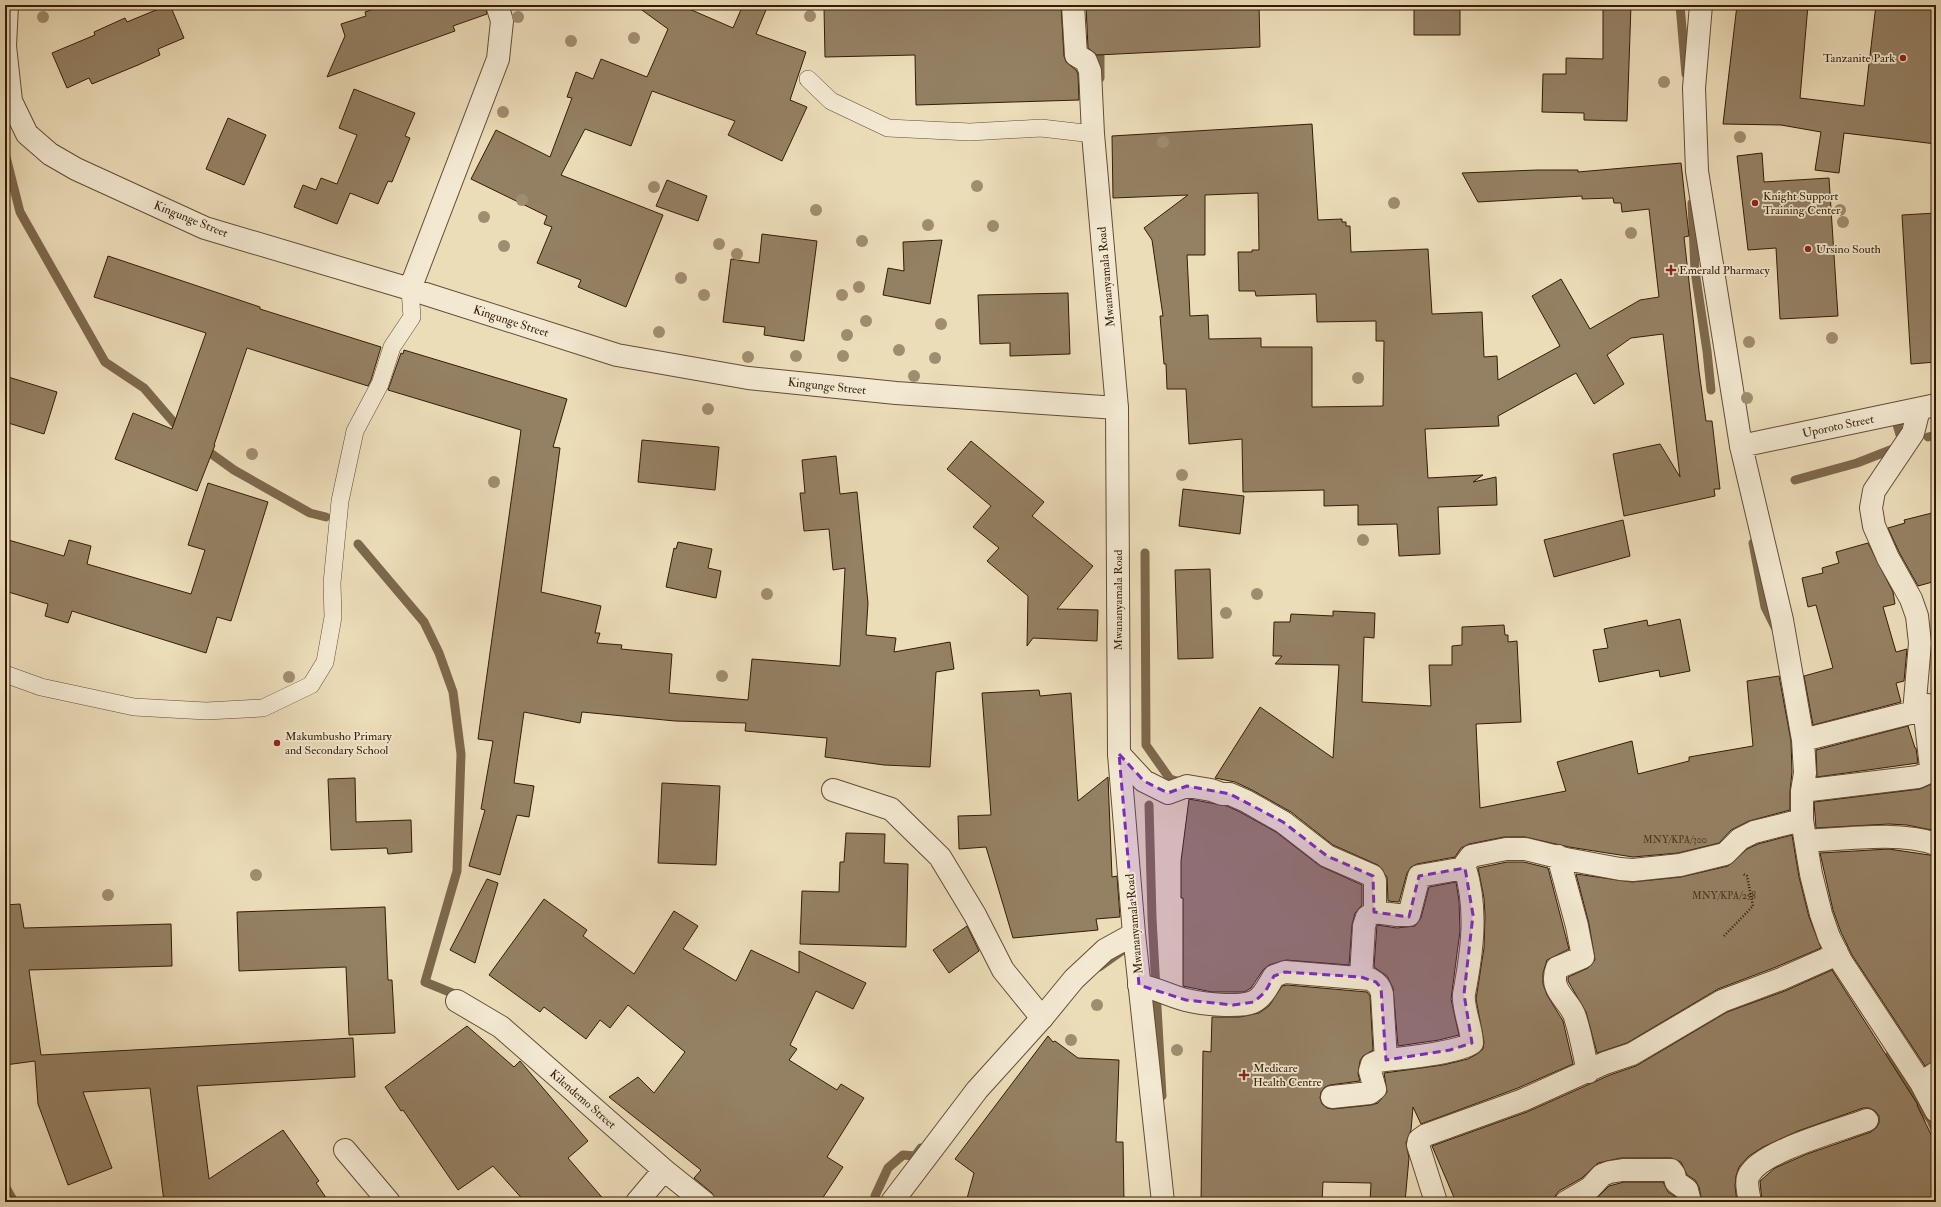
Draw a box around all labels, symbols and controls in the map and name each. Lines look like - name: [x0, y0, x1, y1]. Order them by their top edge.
- place label: Tanzanite Park: [1823, 51, 1895, 66]
- marker: Tanzanite Park: [1898, 53, 1908, 63]
- place label: Knight Support Training Center: [1763, 189, 1841, 218]
- street label: Kingunge Street: [152, 198, 230, 241]
- marker: Knight Support Training Center: [1750, 198, 1760, 208]
- street label: Mwananyamala Road: [1095, 226, 1118, 328]
- place label: Ursino South: [1816, 242, 1882, 257]
- marker: Ursino South: [1803, 244, 1813, 254]
- place label: Emerald Pharmacy: [1679, 263, 1771, 278]
- marker: Emerald Pharmacy: [1666, 265, 1676, 275]
- street label: Kingunge Street: [471, 302, 551, 341]
- street label: Kingunge Street: [787, 375, 867, 398]
- street label: Uporoto Street: [1801, 412, 1875, 441]
- street label: Mwananyamala Road: [1111, 550, 1126, 650]
- place label: Makumbusho Primary and Secondary School: [285, 729, 393, 758]
- marker: Makumbusho Primary and Secondary School: [272, 738, 282, 748]
- house number: MNY/KPA/300: [1643, 834, 1707, 846]
- street label: Mwananyamala Road: [1123, 873, 1146, 975]
- house number: MNY/KPA/258: [1692, 890, 1756, 902]
- place label: Medicare Health Centre: [1253, 1061, 1322, 1090]
- street label: Kilendemo Street: [546, 1066, 619, 1132]
- marker: Medicare Health Centre: [1238, 1069, 1250, 1081]

